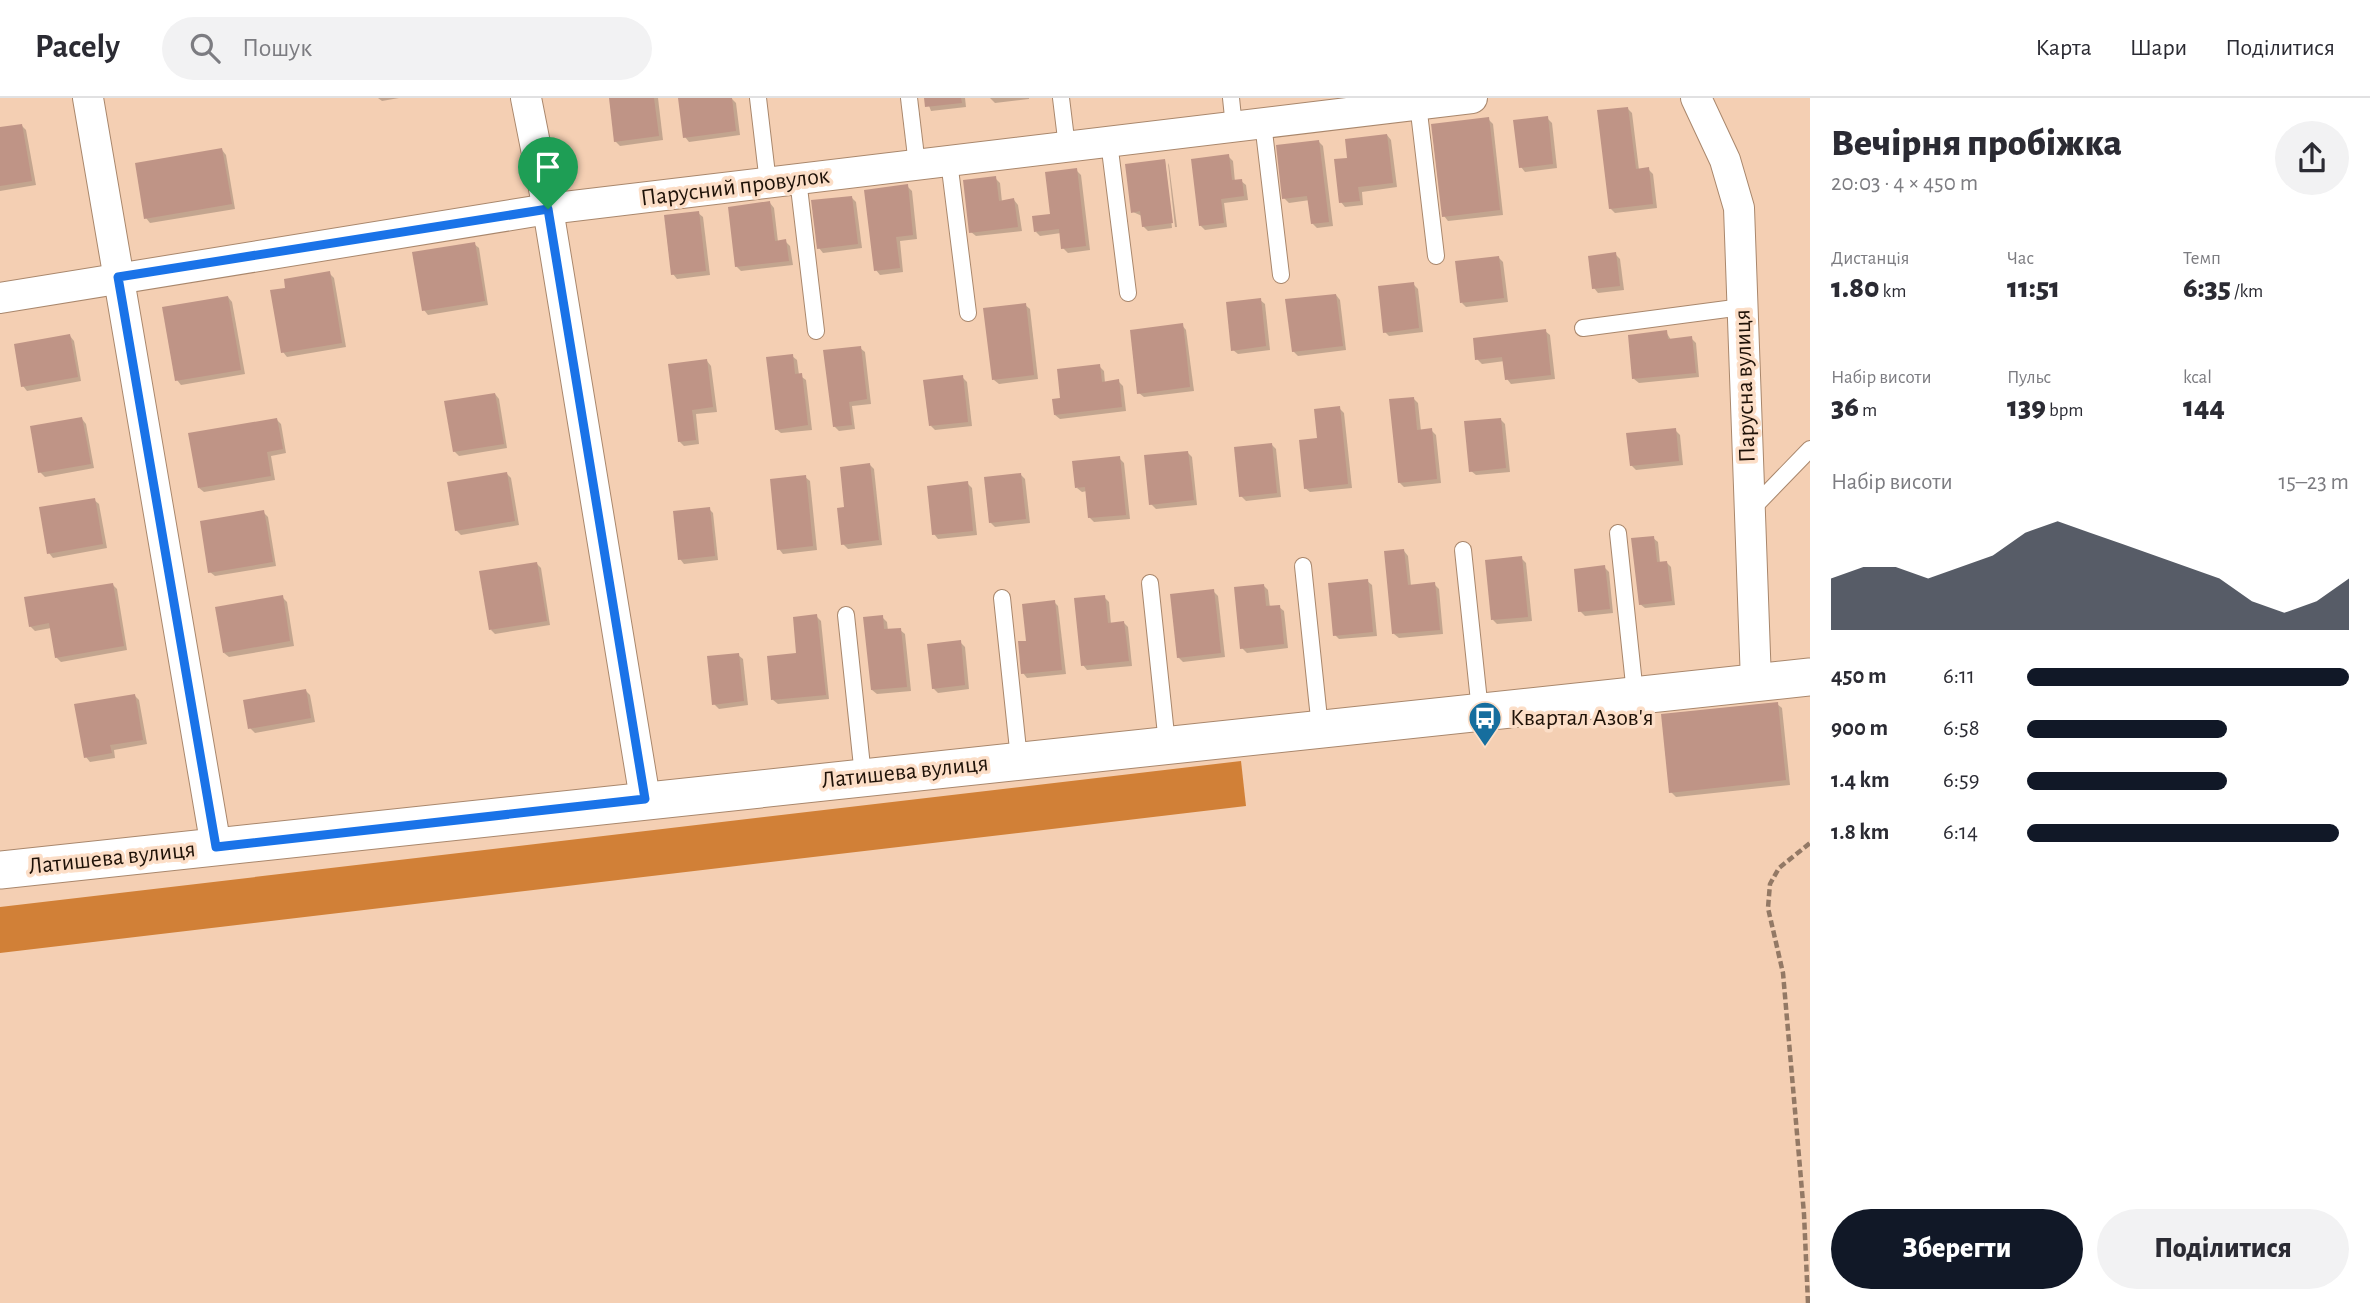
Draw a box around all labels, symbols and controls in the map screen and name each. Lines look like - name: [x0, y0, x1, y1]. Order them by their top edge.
- search box: [162, 17, 652, 80]
- icon: search: [186, 29, 224, 67]
- text: Pacely: [35, 31, 120, 64]
- text: Пошук: [242, 35, 312, 61]
- text: Карта: [2035, 36, 2092, 60]
- text: Шари: [2130, 36, 2187, 60]
- text: Поділитися: [2225, 36, 2335, 60]
- button: share: [2275, 121, 2349, 195]
- text: Вечірня пробіжка: [1831, 125, 2122, 163]
- pin: [518, 137, 578, 209]
- icon: arrive: [529, 148, 567, 186]
- street label: Парусний провулок: [639, 164, 831, 210]
- text: 20:03 · 4 × 450 m: [1831, 172, 1978, 195]
- text: Дистанція: [1831, 249, 1910, 268]
- text: Час: [2007, 249, 2034, 268]
- text: Темп: [2183, 249, 2221, 268]
- text: 1.80: [1831, 273, 1879, 303]
- text: 11:51: [2007, 273, 2060, 303]
- text: 6:35: [2183, 273, 2231, 303]
- text: km: [1879, 282, 1906, 301]
- text: /km: [2231, 282, 2263, 301]
- street label: Парусна вулиця: [1730, 309, 1760, 463]
- text: Набір висоти: [1831, 368, 1932, 387]
- text: Пульс: [2007, 368, 2051, 387]
- text: kcal: [2183, 368, 2212, 387]
- text: 36: [1831, 392, 1859, 422]
- text: 139: [2007, 392, 2046, 422]
- text: 144: [2183, 392, 2225, 422]
- text: m: [1859, 401, 1877, 420]
- text: bpm: [2046, 401, 2084, 420]
- text: Набір висоти: [1831, 471, 1953, 494]
- text: 15–23 m: [2278, 471, 2349, 494]
- text: 450 m: [1831, 665, 1887, 688]
- text: 6:11: [1943, 665, 1975, 688]
- bus stop icon: Квартал Азов'я: [1466, 699, 1504, 748]
- place label: Квартал Азов'я: [1510, 706, 1654, 730]
- text: 900 m: [1831, 717, 1888, 740]
- text: 6:58: [1943, 717, 1980, 740]
- street label: Латишева вулиця: [820, 751, 990, 793]
- text: 1.4 km: [1831, 769, 1890, 792]
- text: 6:59: [1943, 769, 1980, 792]
- text: 1.8 km: [1831, 821, 1889, 844]
- text: 6:14: [1943, 821, 1978, 844]
- street label: Латишева вулиця: [27, 837, 197, 879]
- button: Зберегти: [1831, 1209, 2083, 1289]
- button: Поділитися: [2097, 1209, 2349, 1289]

